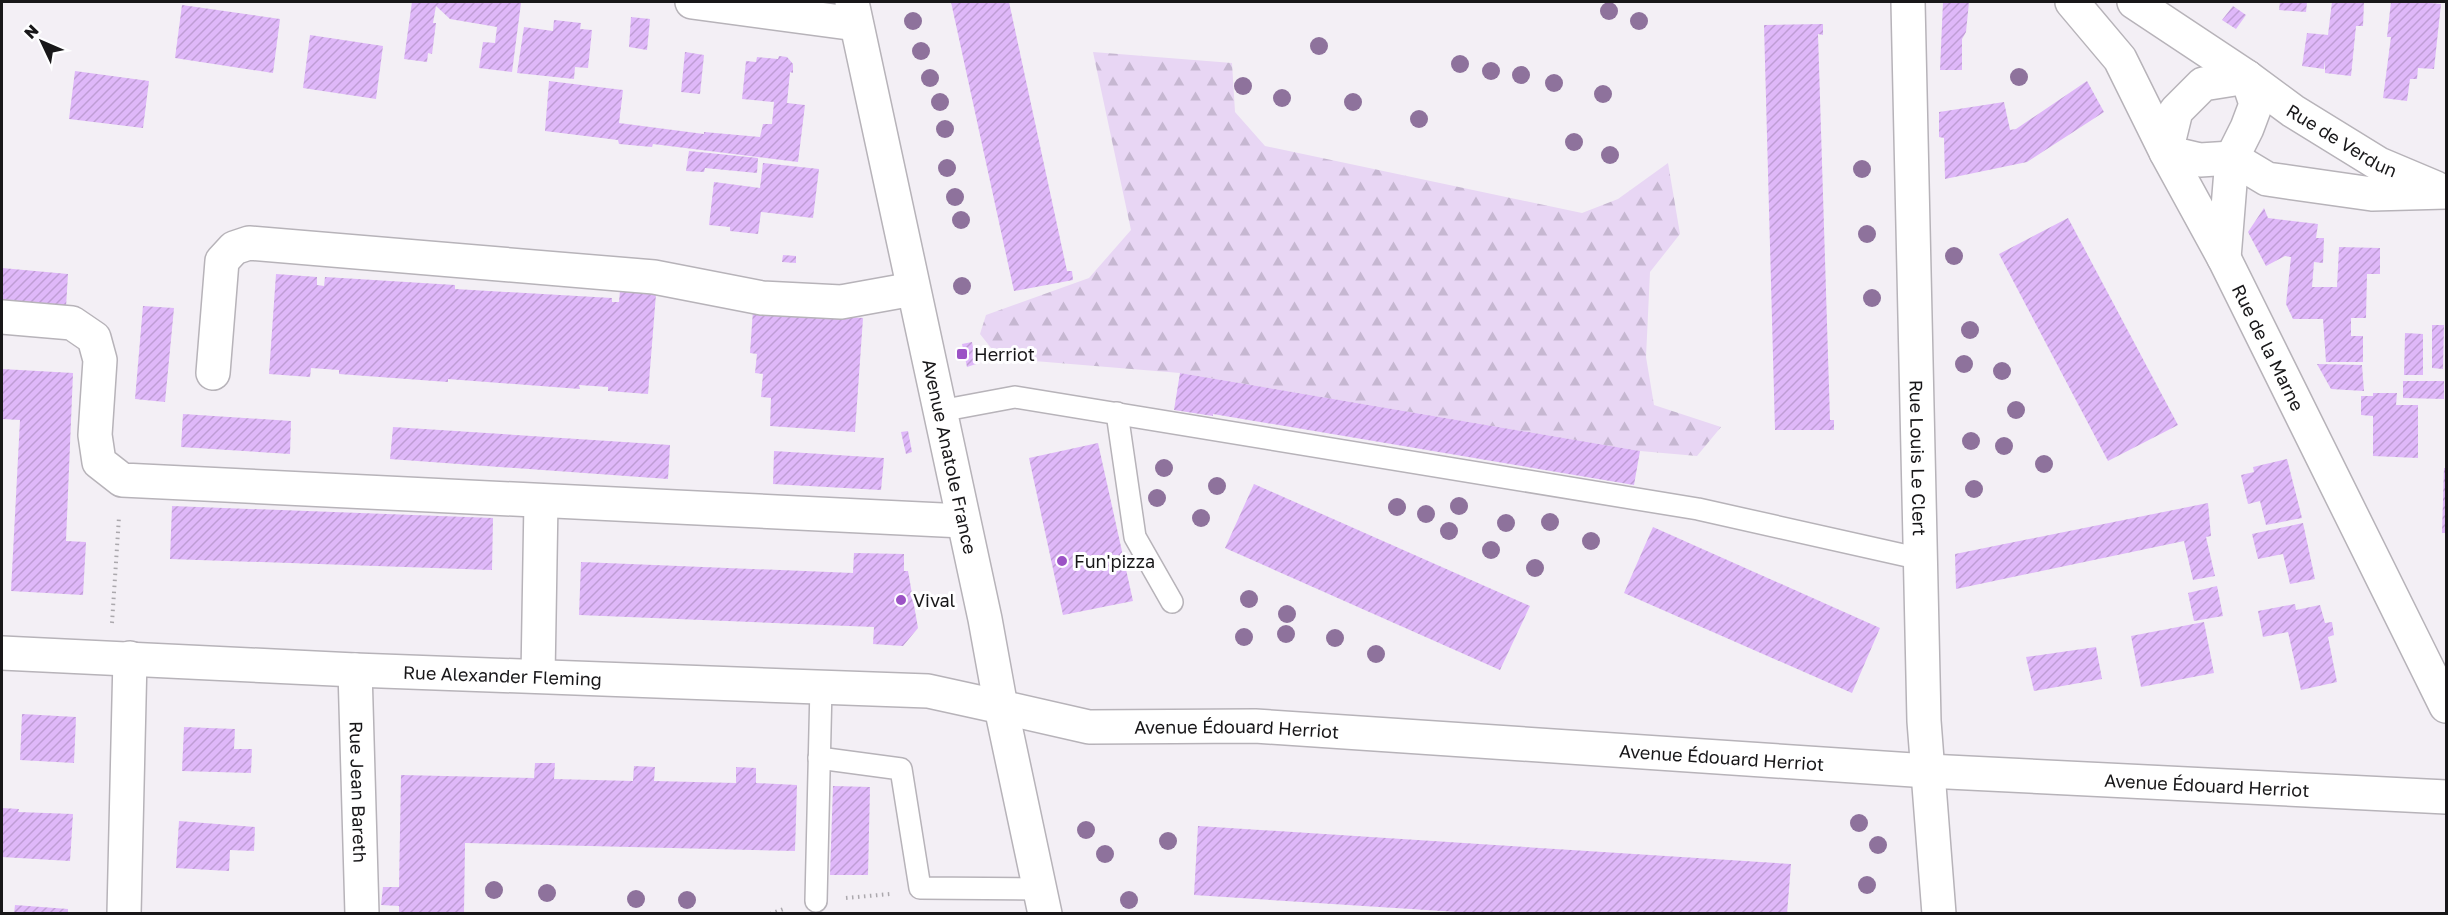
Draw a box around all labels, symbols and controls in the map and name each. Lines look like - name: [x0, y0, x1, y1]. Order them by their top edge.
- north arrow: [12, 12, 72, 72]
- text: N: [20, 20, 43, 43]
- street label: Rue de Verdun: [2283, 99, 2401, 181]
- street label: Rue de la Marne: [2228, 281, 2309, 414]
- place label: Herriot: [974, 343, 1035, 365]
- marker: Herriot: [955, 347, 969, 361]
- street label: Avenue Anatole France: [918, 357, 982, 556]
- street label: Rue Louis Le Clert: [1905, 379, 1931, 536]
- place label: Fun'pizza: [1074, 550, 1155, 572]
- marker: Fun'pizza: [1055, 554, 1069, 568]
- place label: Vival: [913, 589, 956, 611]
- marker: Vival: [894, 593, 908, 607]
- street label: Rue Alexander Fleming: [403, 661, 602, 690]
- street label: Avenue Édouard Herriot: [1134, 715, 1340, 743]
- street label: Rue Jean Bareth: [345, 721, 372, 863]
- street label: Avenue Édouard Herriot: [1619, 739, 1825, 775]
- street label: Avenue Édouard Herriot: [2104, 769, 2310, 801]

